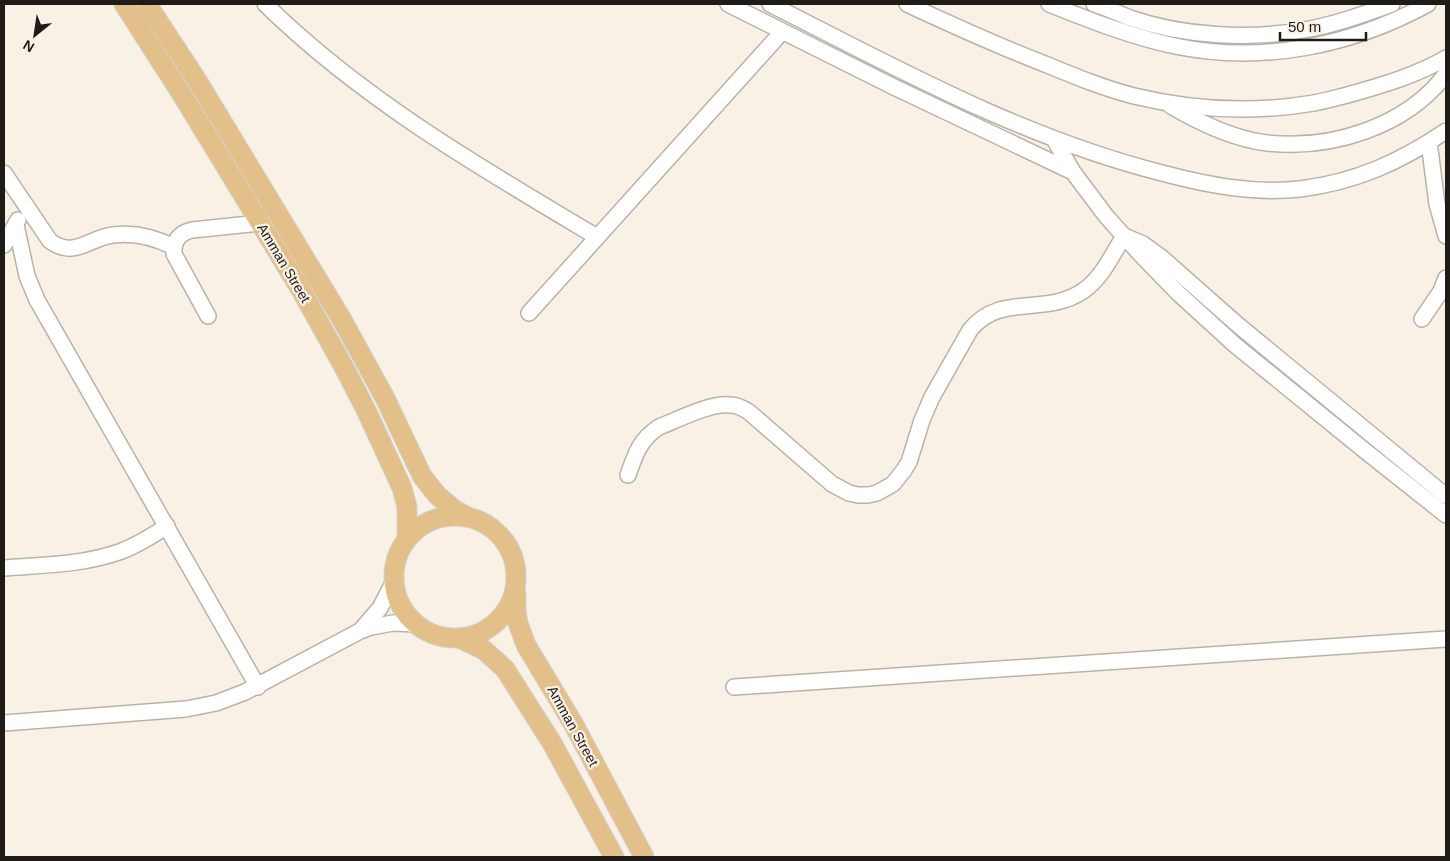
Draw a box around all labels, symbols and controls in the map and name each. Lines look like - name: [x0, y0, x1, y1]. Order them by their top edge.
- north arrow: [10, 10, 60, 60]
- scale bar: [1280, 10, 1366, 42]
- text: 50 m: [1288, 18, 1321, 35]
- text: N: [20, 37, 37, 56]
- street label: Amman Street: [254, 221, 314, 306]
- street label: Amman Street: [544, 683, 602, 769]

